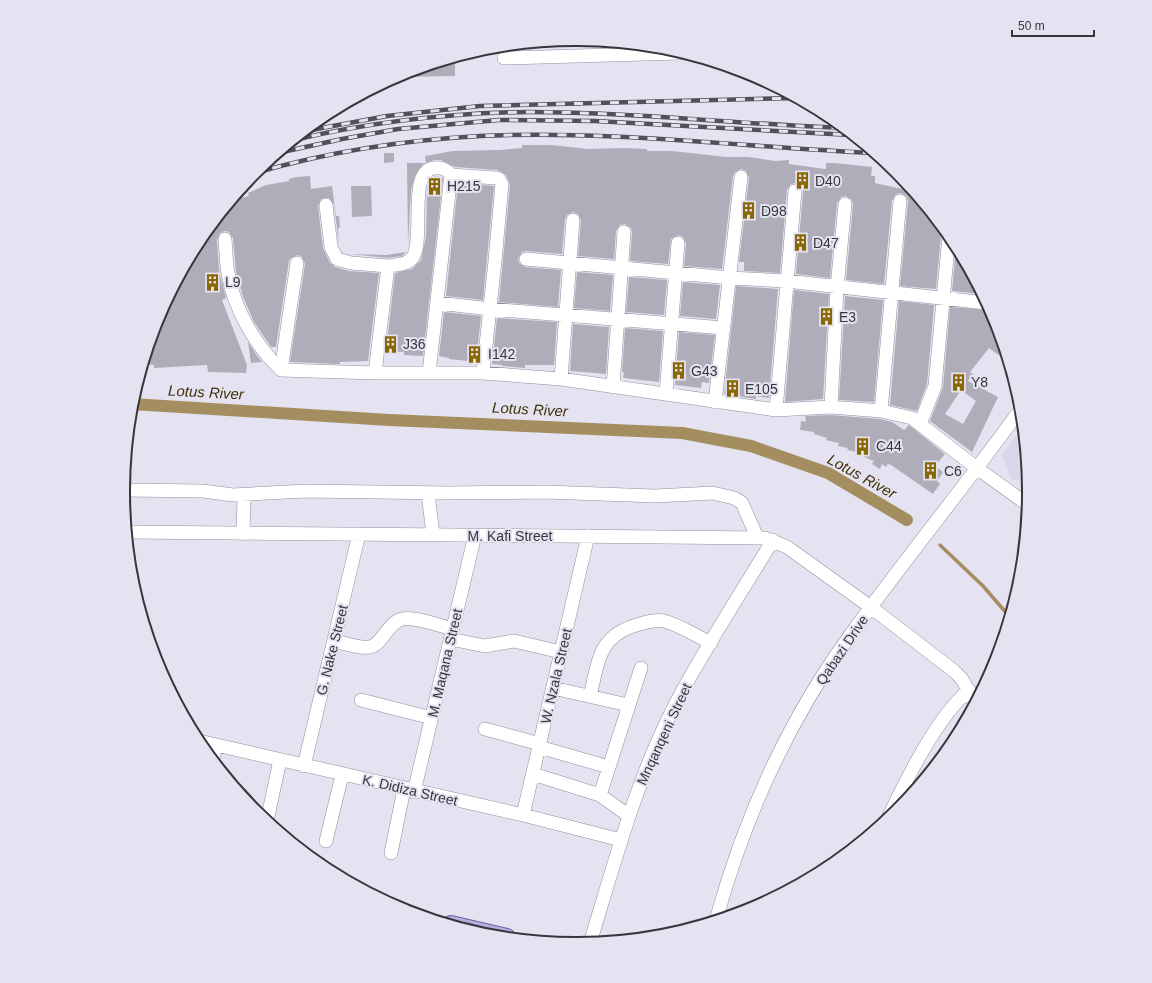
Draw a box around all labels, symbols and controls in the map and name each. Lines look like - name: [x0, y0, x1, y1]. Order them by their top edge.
- scale bar: [1012, 12, 1094, 38]
- text: 50 m: [1018, 19, 1045, 33]
- building icon: D40: [792, 171, 812, 191]
- place label: D40: [815, 173, 841, 189]
- building icon: H215: [424, 176, 444, 196]
- place label: H215: [447, 178, 481, 194]
- building icon: D98: [738, 201, 758, 221]
- place label: D98: [761, 203, 787, 219]
- building icon: D47: [790, 233, 810, 253]
- place label: D47: [813, 235, 839, 251]
- building icon: L9: [202, 272, 222, 292]
- place label: L9: [225, 274, 241, 290]
- building icon: E3: [816, 307, 836, 327]
- place label: E3: [839, 309, 856, 325]
- building icon: J36: [380, 334, 400, 354]
- place label: J36: [403, 336, 426, 352]
- building icon: I142: [465, 344, 485, 364]
- place label: I142: [488, 346, 515, 362]
- building icon: G43: [668, 361, 688, 381]
- place label: G43: [691, 363, 718, 379]
- building icon: Y8: [948, 372, 968, 392]
- place label: Y8: [971, 374, 988, 390]
- building icon: E105: [722, 379, 742, 399]
- place label: E105: [745, 381, 778, 397]
- water label: Lotus River: [168, 382, 245, 403]
- water label: Lotus River: [492, 399, 569, 420]
- building icon: C44: [853, 436, 873, 456]
- place label: C44: [876, 438, 902, 454]
- water label: Lotus River: [825, 450, 900, 502]
- building icon: C6: [921, 461, 941, 481]
- place label: C6: [944, 463, 962, 479]
- street label: M. Kafi Street: [468, 528, 553, 544]
- street label: G. Nake Street: [313, 603, 351, 697]
- street label: M. Maqana Street: [425, 607, 465, 719]
- street label: Qabazi Drive: [813, 612, 871, 688]
- street label: W. Nzala Street: [537, 627, 575, 725]
- street label: Mnqanqeni Street: [633, 680, 695, 787]
- street label: K. Didiza Street: [361, 771, 459, 809]

